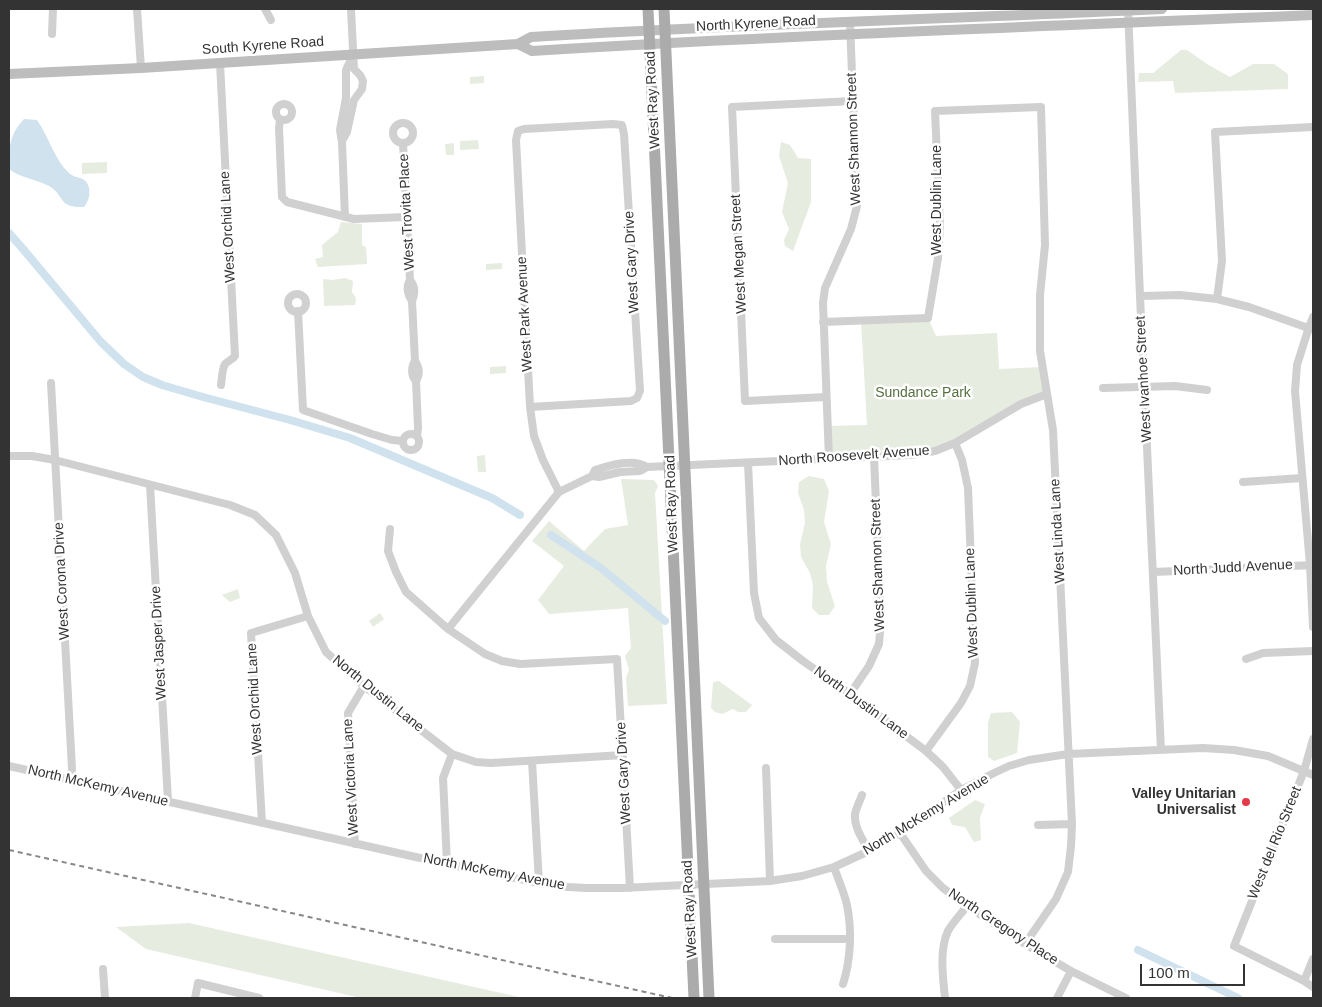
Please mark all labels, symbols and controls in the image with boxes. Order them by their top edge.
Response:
street label: North Kyrene Road [696,12,816,36]
street label: South Kyrene Road [201,33,325,59]
street label: West Ray Road [642,51,664,149]
street label: West Shannon Street [843,72,865,206]
street label: West Dublin Lane [929,145,945,255]
street label: West Trovita Place [396,153,418,271]
street label: West Orchid Lane [217,171,239,283]
street label: West Megan Street [727,194,751,314]
street label: West Gary Drive [621,210,643,314]
street label: West Park Avenue [514,256,536,372]
street label: West Ivanhoe Street [1132,315,1156,443]
park label: Sundance Park [875,385,971,401]
street label: North Roosevelt Avenue [778,442,930,470]
street label: West Ray Road [662,455,682,553]
street label: West Linda Lane [1047,478,1069,584]
street label: West Shannon Street [867,498,889,632]
street label: West Corona Drive [51,522,73,640]
street label: West Dublin Lane [962,548,982,658]
street label: North Judd Avenue [1173,556,1293,580]
street label: West Jasper Drive [148,586,170,700]
street label: West Orchid Lane [244,643,266,755]
street label: North Dustin Lane [329,652,427,736]
street label: North Dustin Lane [810,663,912,743]
street label: West Victoria Lane [340,718,362,836]
street label: West Gary Drive [613,721,635,825]
street label: North McKemy Avenue [26,762,170,810]
street label: North McKemy Avenue [860,771,992,859]
street label: West del Rio Street [1245,784,1305,902]
place label: Valley Unitarian Universalist [1132,786,1236,819]
marker: Valley Unitarian Universalist [1240,796,1252,808]
street label: North McKemy Avenue [422,850,566,894]
street label: West Ray Road [679,860,701,958]
street label: North Gregory Place [945,885,1061,969]
scale bar [1142,954,1247,986]
text: 100 m [1148,964,1190,981]

